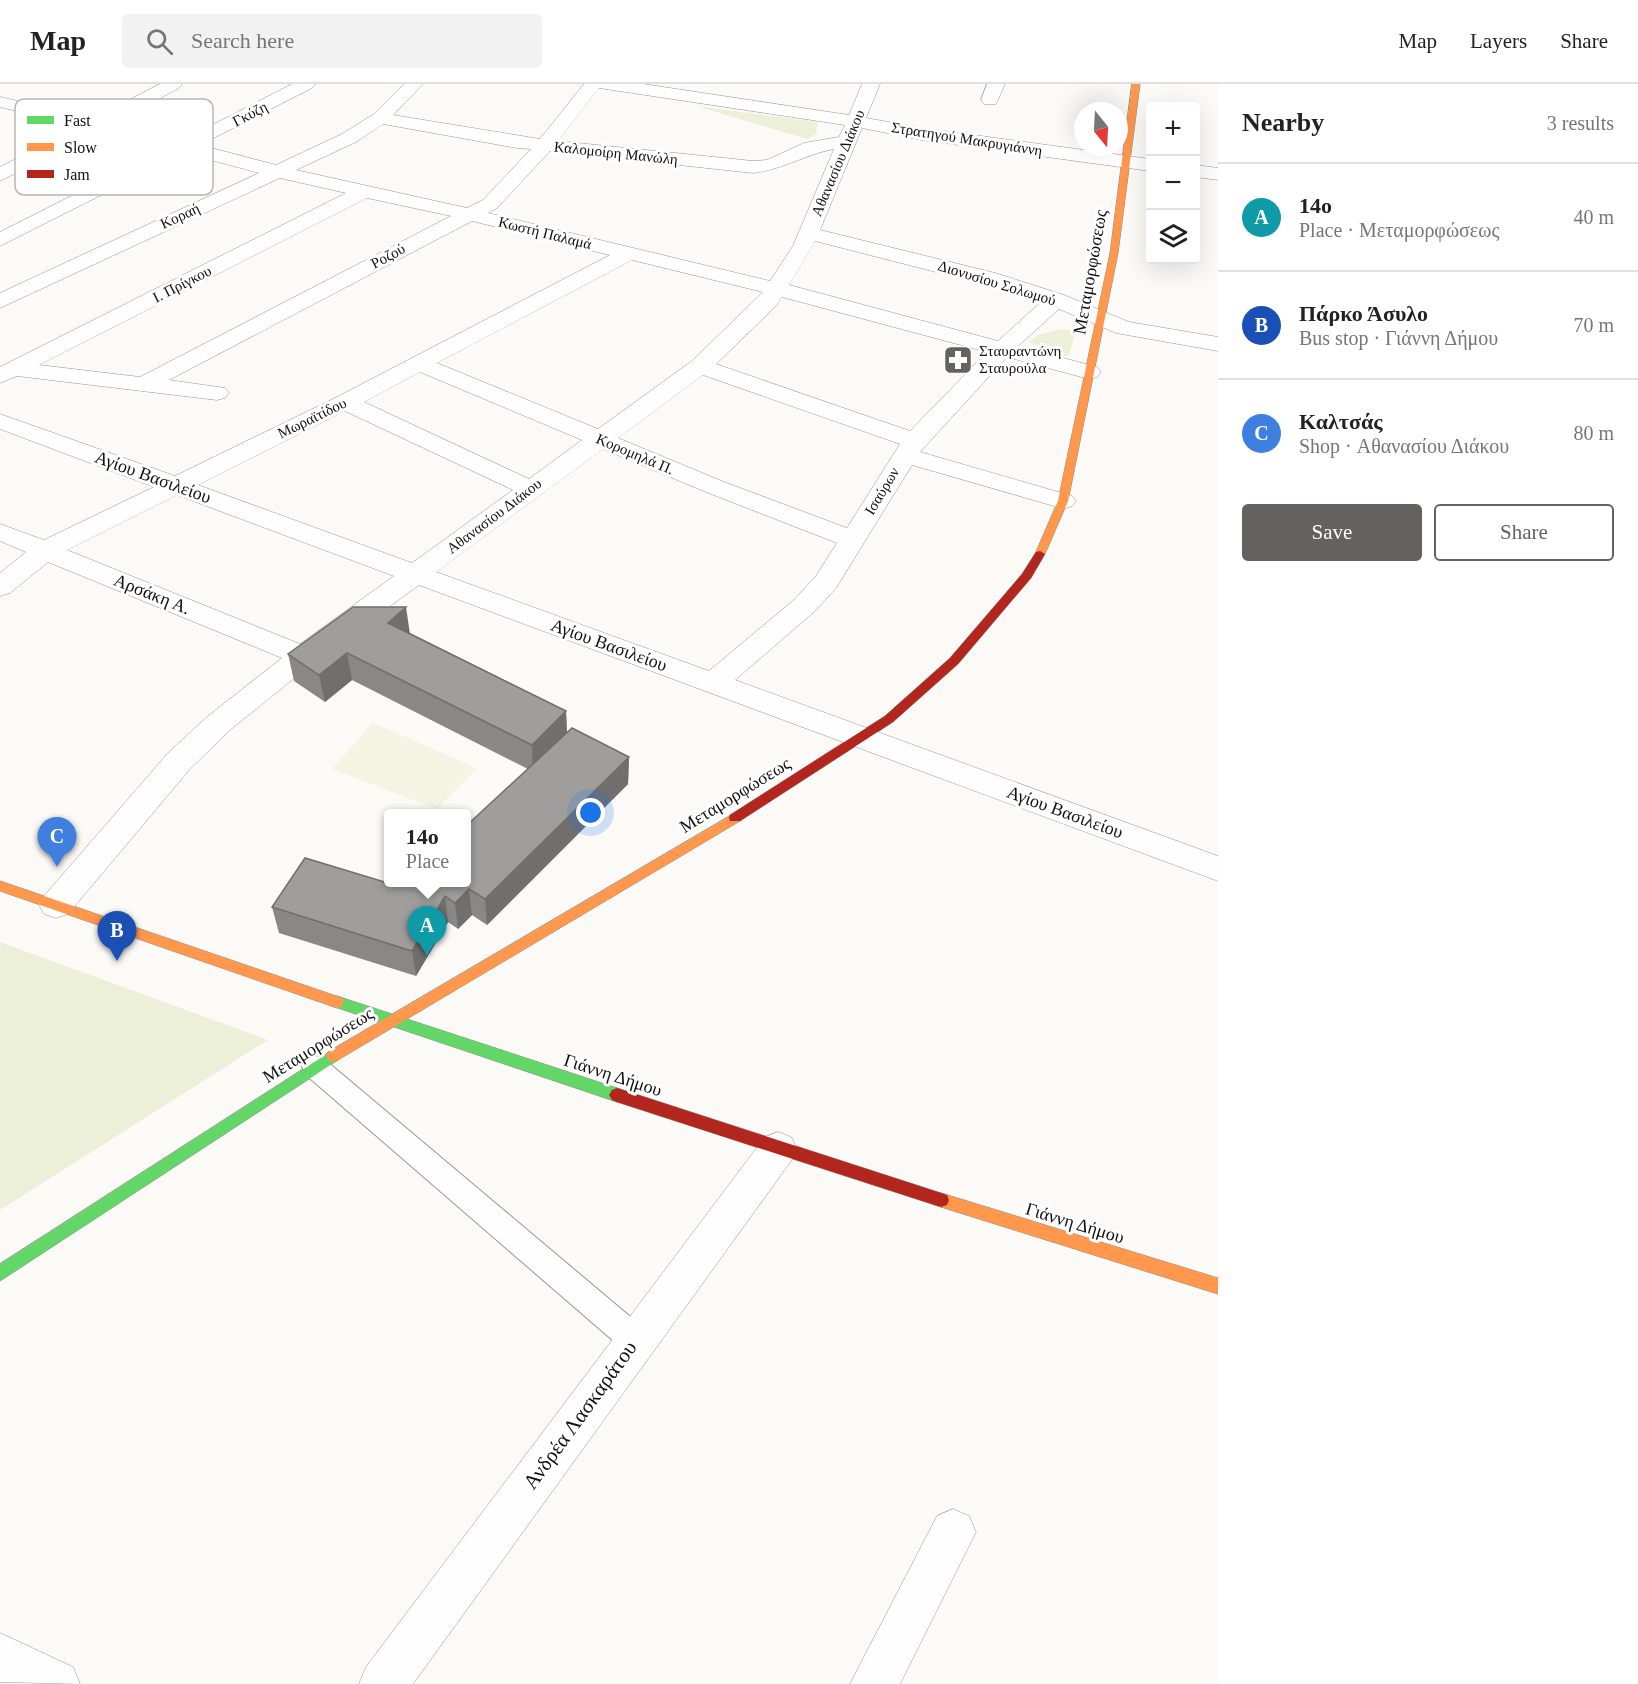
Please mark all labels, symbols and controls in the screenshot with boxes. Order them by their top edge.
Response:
search box [122,14,542,68]
text: Map [30,25,86,56]
icon: search [143,25,176,58]
text: Search here [191,28,294,53]
text: Map [1399,29,1437,53]
text: Layers [1470,29,1527,53]
text: Share [1560,29,1608,53]
street label: Γκύζη [230,98,270,130]
legend [15,99,213,195]
north arrow [1074,102,1128,156]
map controls [1146,102,1200,264]
button: + [1146,102,1200,156]
street label: Αθανασίου Διάκου [808,107,868,219]
text: Nearby [1242,108,1324,137]
text: Fast [64,112,91,129]
text: 3 results [1547,112,1614,134]
street label: Στρατηγού Μακρυγιάννη [890,119,1044,159]
text: Slow [64,139,97,156]
street label: Καλομοίρη Μανώλη [553,139,679,167]
button: − [1146,156,1200,210]
text: Jam [64,166,90,183]
text: 14o [1299,193,1332,218]
street label: Κοραή [158,200,202,232]
text: A [1254,206,1269,228]
text: 40 m [1573,206,1614,228]
street label: Μεταμορφώσεως [1069,208,1111,336]
button: layers [1146,210,1200,264]
street label: Κωστή Παλαμά [497,214,593,252]
text: Place · Μεταμορφώσεως [1299,219,1499,241]
street label: Ροζού [368,240,408,272]
street label: Διονυσίου Σολωμού [936,257,1058,309]
street label: Ι. Πρίγκου [150,262,214,306]
text: Πάρκο Άσυλο [1299,301,1428,326]
text: B [1255,314,1268,336]
text: 70 m [1573,314,1614,336]
text: Bus stop · Γιάννη Δήμου [1299,327,1498,349]
place label: Σταυραντώνη Σταυρούλα [979,343,1062,376]
pharmacy icon: Σταυραντώνη Σταυρούλα [942,344,974,376]
street label: Μωραϊτίδου [275,394,349,442]
text: Καλτσάς [1299,409,1382,434]
text: C [1254,422,1269,444]
text: 80 m [1573,422,1614,444]
street label: Κορομηλά Π. [594,430,676,478]
text: Shop · Αθανασίου Διάκου [1299,435,1509,457]
street label: Αγίου Βασιλείου [92,447,214,507]
street label: Ισαύρων [862,464,902,518]
street label: Αθανασίου Διάκου [444,475,544,557]
button: Save [1242,504,1422,561]
button: Share [1434,504,1614,561]
street label: Αρσάκη Α. [111,570,193,618]
street label: Αγίου Βασιλείου [548,615,670,675]
street label: Μεταμορφώσεως [676,753,794,837]
street label: Αγίου Βασιλείου [1004,782,1126,842]
your location [576,798,605,827]
popup [384,809,471,887]
pin: C [38,818,76,867]
text: 14o [406,824,439,849]
text: Place [406,850,449,872]
pin: A [408,906,446,956]
pin: B [98,912,136,961]
street label: Μεταμορφώσεως [259,1003,377,1087]
street label: Γιάννη Δήμου [562,1050,665,1100]
street label: Γιάννη Δήμου [1023,1199,1127,1247]
street label: Ανδρέα Λασκαράτου [518,1336,642,1494]

